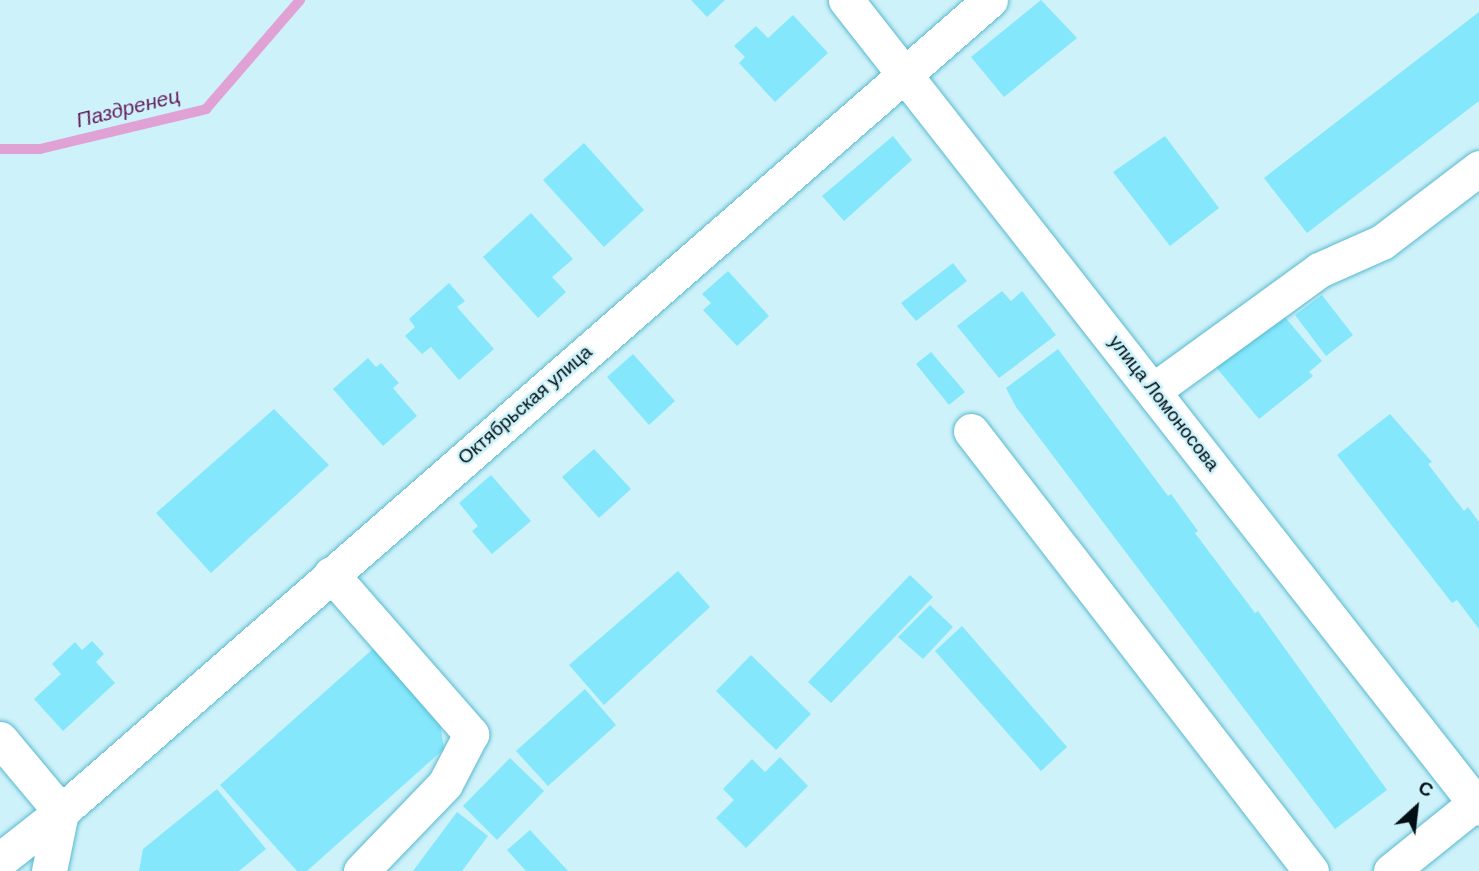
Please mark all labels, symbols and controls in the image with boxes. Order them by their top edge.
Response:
water label: Паздренец [73,83,183,133]
street label: улица Ломоносова [1104,331,1224,475]
street label: Октябрьская улица [453,341,597,469]
north arrow [1381,773,1451,843]
text: С [1414,775,1438,803]

